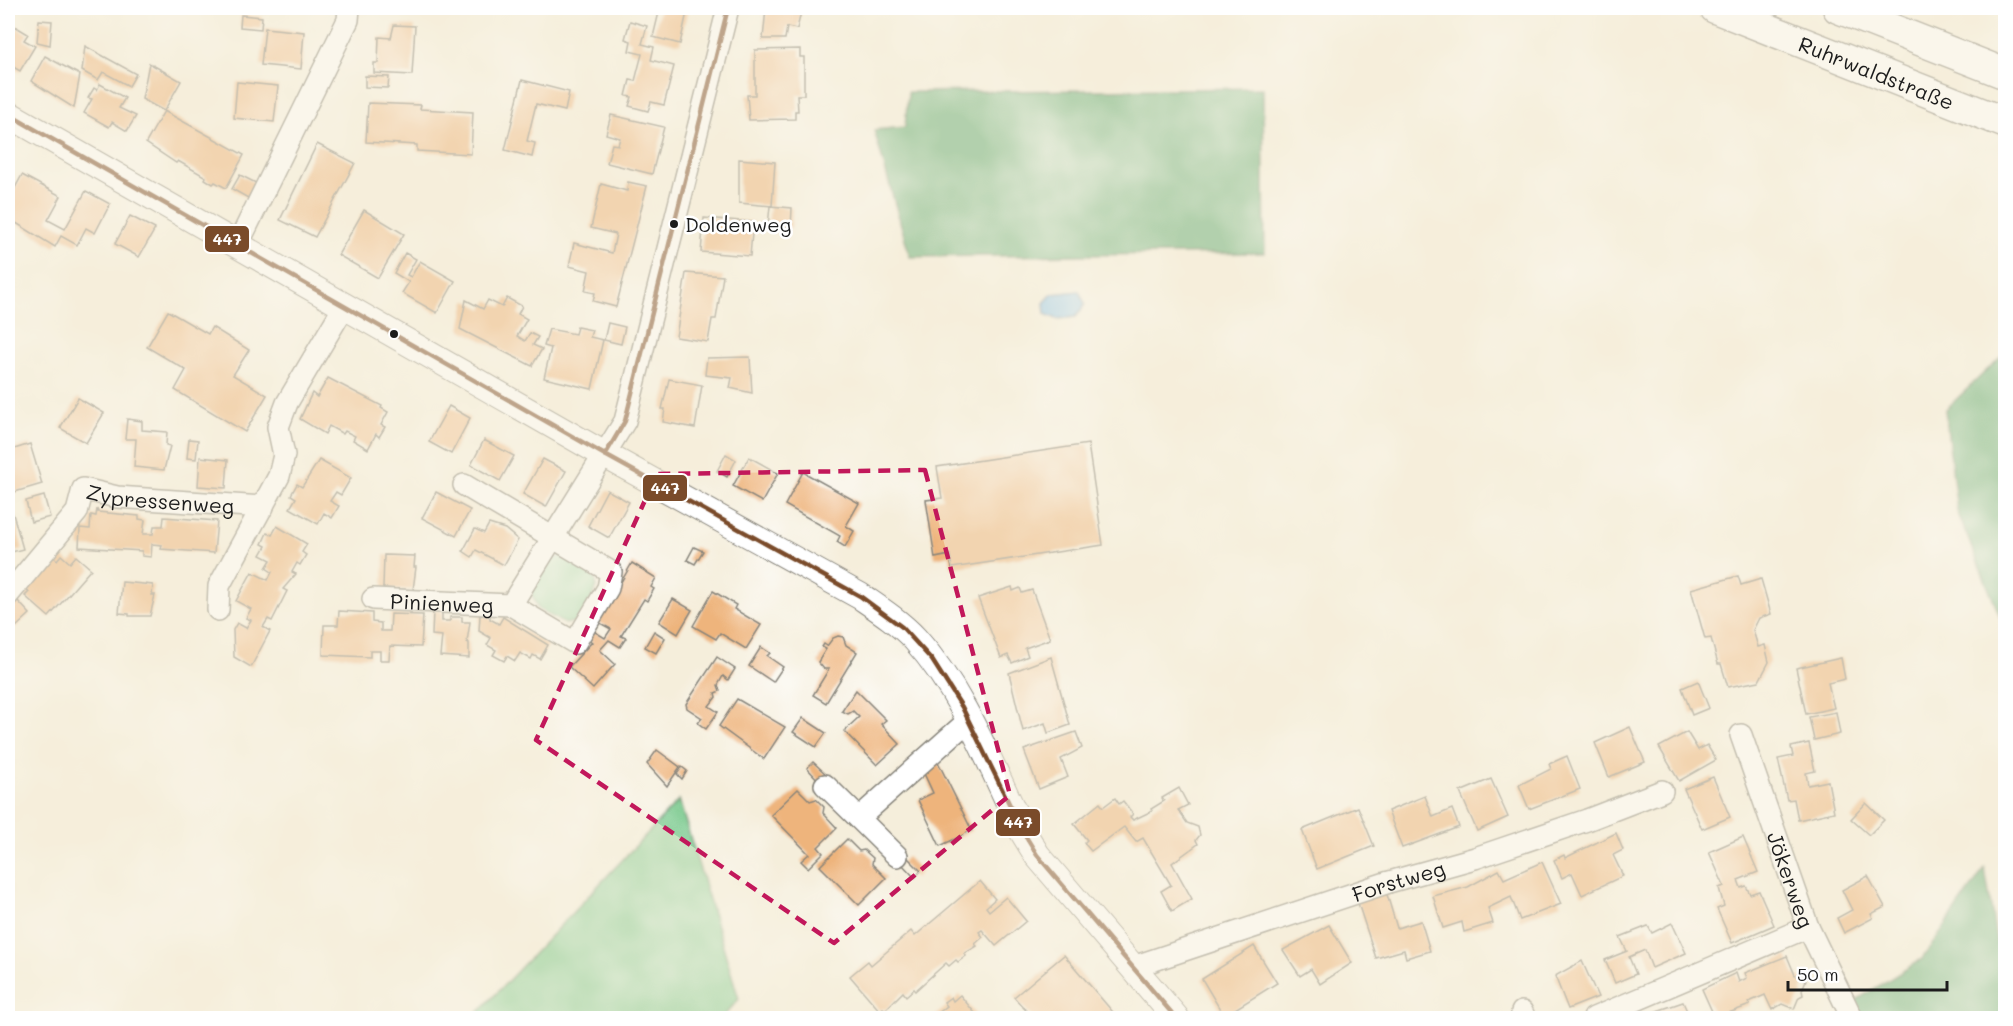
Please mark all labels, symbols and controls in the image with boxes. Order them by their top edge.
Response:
street label: Ruhrwaldstraße [1795,29,1958,115]
place label: Doldenweg [685,211,791,237]
marker: Doldenweg [668,218,680,230]
line badge: 447 [204,225,250,253]
text: 447 [212,228,242,249]
unlabelled marker [388,328,400,340]
line badge: 447 [642,474,688,502]
street label: Zypressenweg [84,477,235,518]
text: 447 [650,477,680,498]
street label: Pinienweg [390,586,494,618]
line badge: 447 [995,808,1041,837]
text: 447 [1003,811,1033,832]
street label: Jökerweg [1762,828,1821,931]
street label: Forstweg [1348,854,1448,907]
scale bar [1788,954,1947,992]
text: 50 m [1797,962,1839,986]

